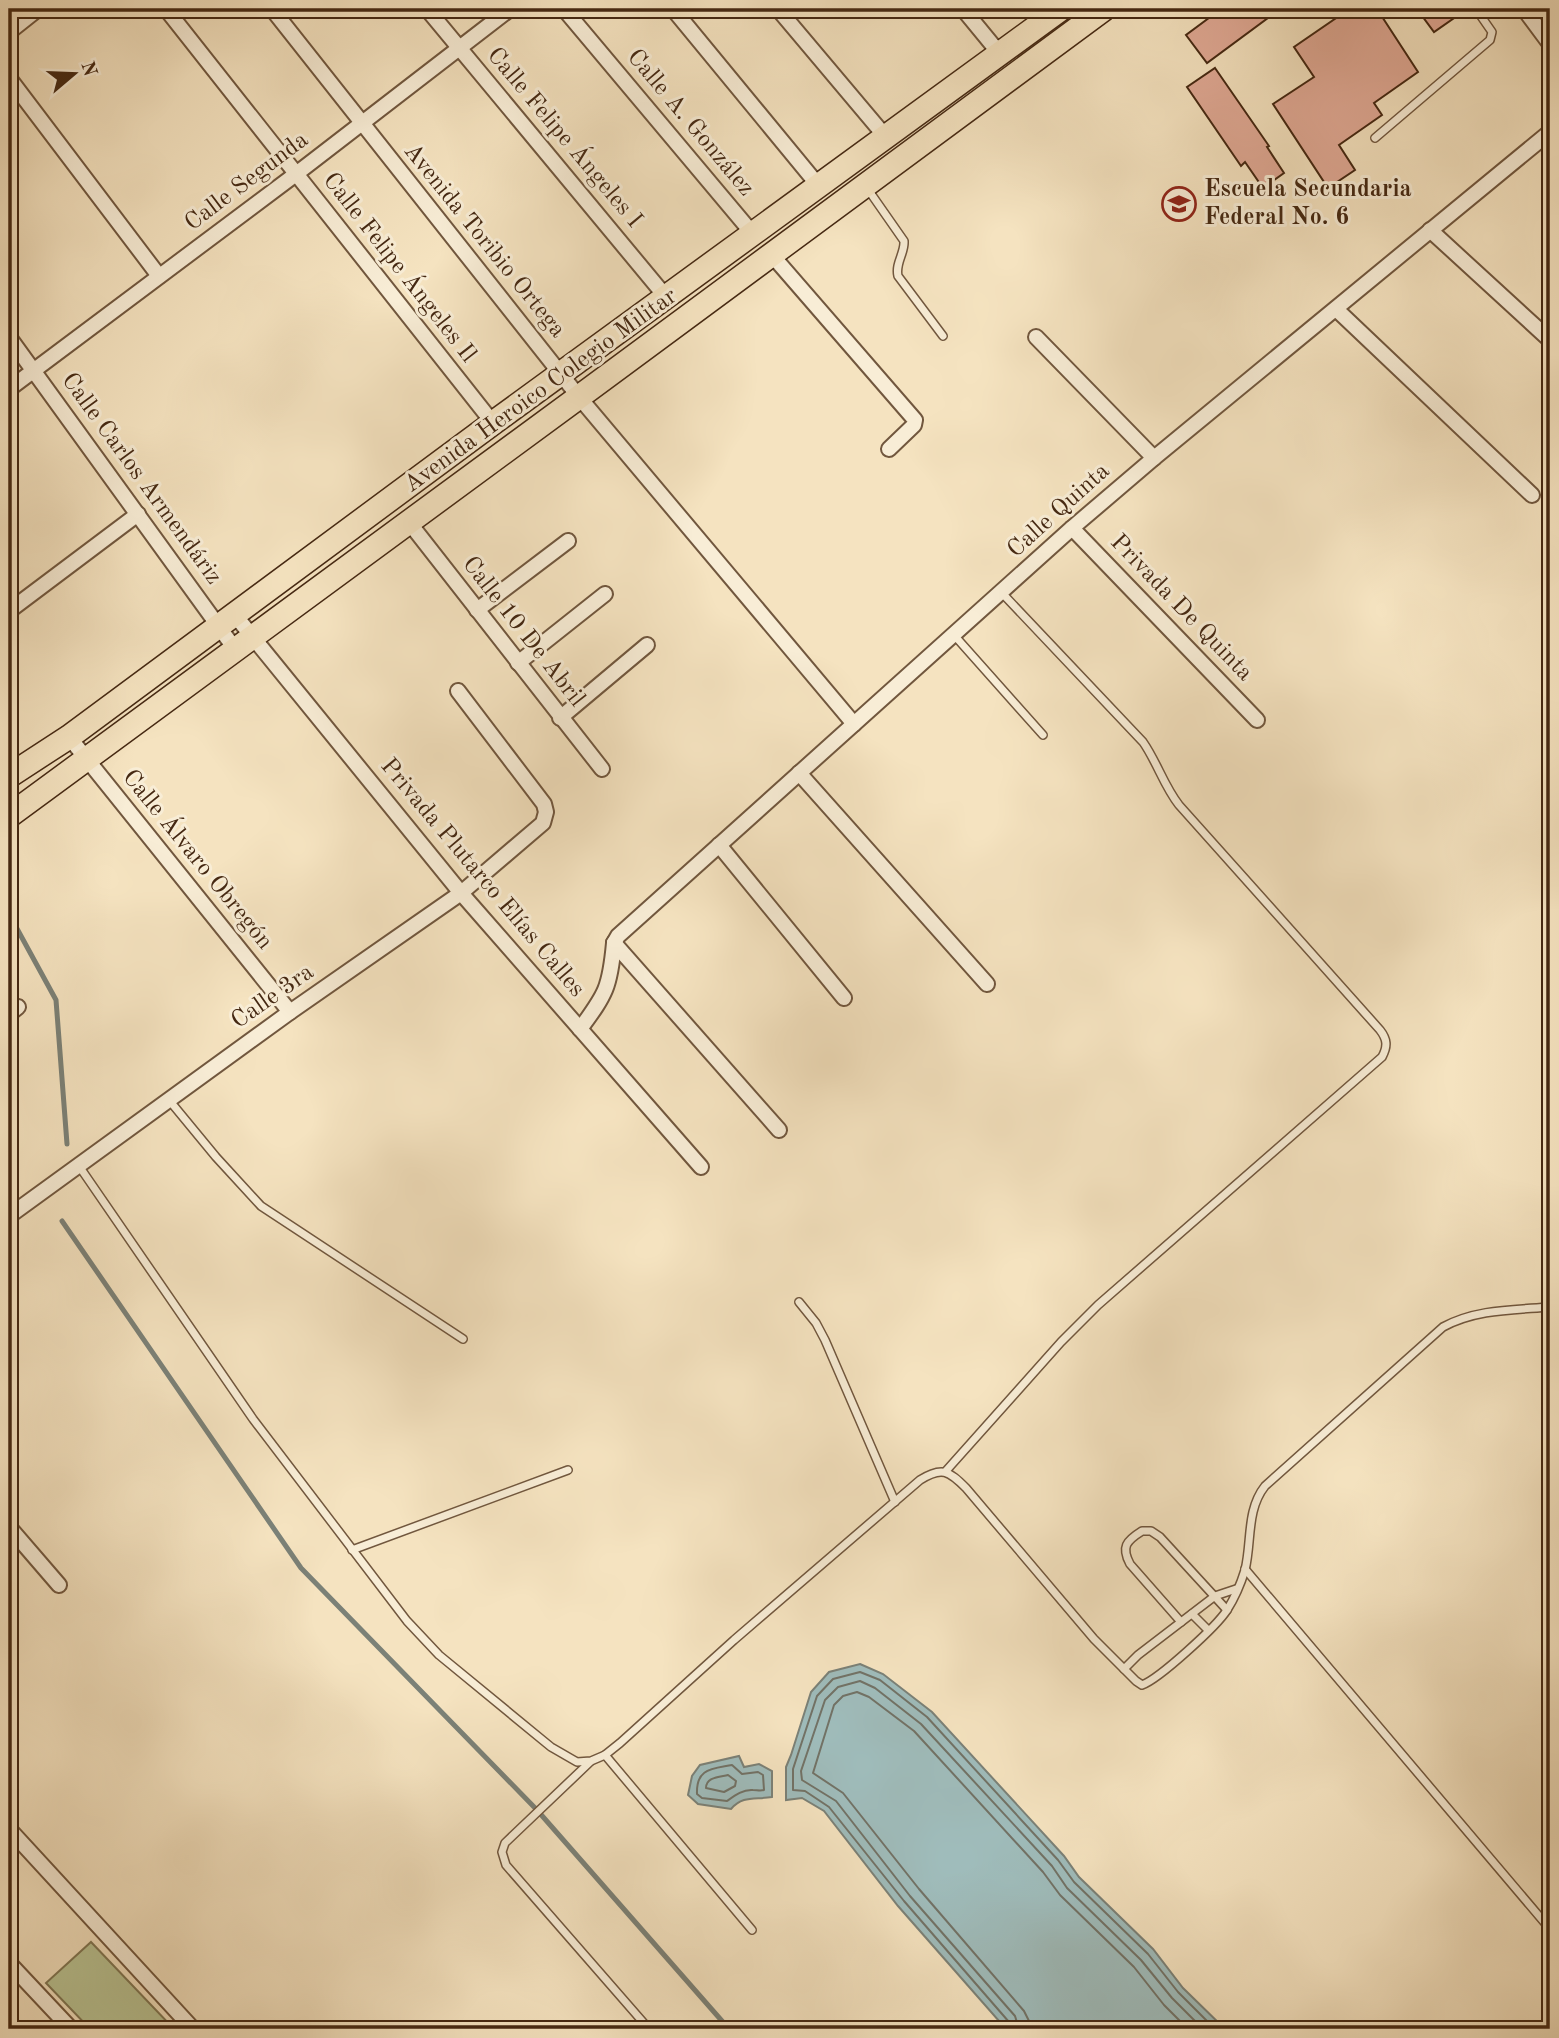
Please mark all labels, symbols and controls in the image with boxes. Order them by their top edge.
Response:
north arrow [38,38,108,108]
street label: Calle Felipe Ángeles I [482,41,649,233]
street label: Calle A. González [622,45,758,201]
text: N [76,59,99,80]
street label: Calle Segunda [181,128,313,236]
street label: Avenida Toribio Ortega [399,139,570,343]
street label: Calle Felipe Ángeles Il [318,166,483,367]
place label: Escuela Secundaria Federal No. 6 [1204,178,1412,230]
school or university icon: Escuela Secundaria Federal No. 6 [1160,185,1198,223]
street label: Avenida Heroico Colegio Militar [400,284,682,498]
street label: Calle Carlos Armendáriz [57,369,225,589]
street label: Calle Quinta [1003,459,1115,563]
street label: Privada De Quinta [1105,530,1257,686]
street label: Calle 10 De Abril [457,552,589,712]
street label: Privada Plutarco Elías Calles [375,754,589,1002]
street label: Calle Álvaro Obregón [117,763,280,954]
street label: Calle 3ra [228,960,319,1034]

